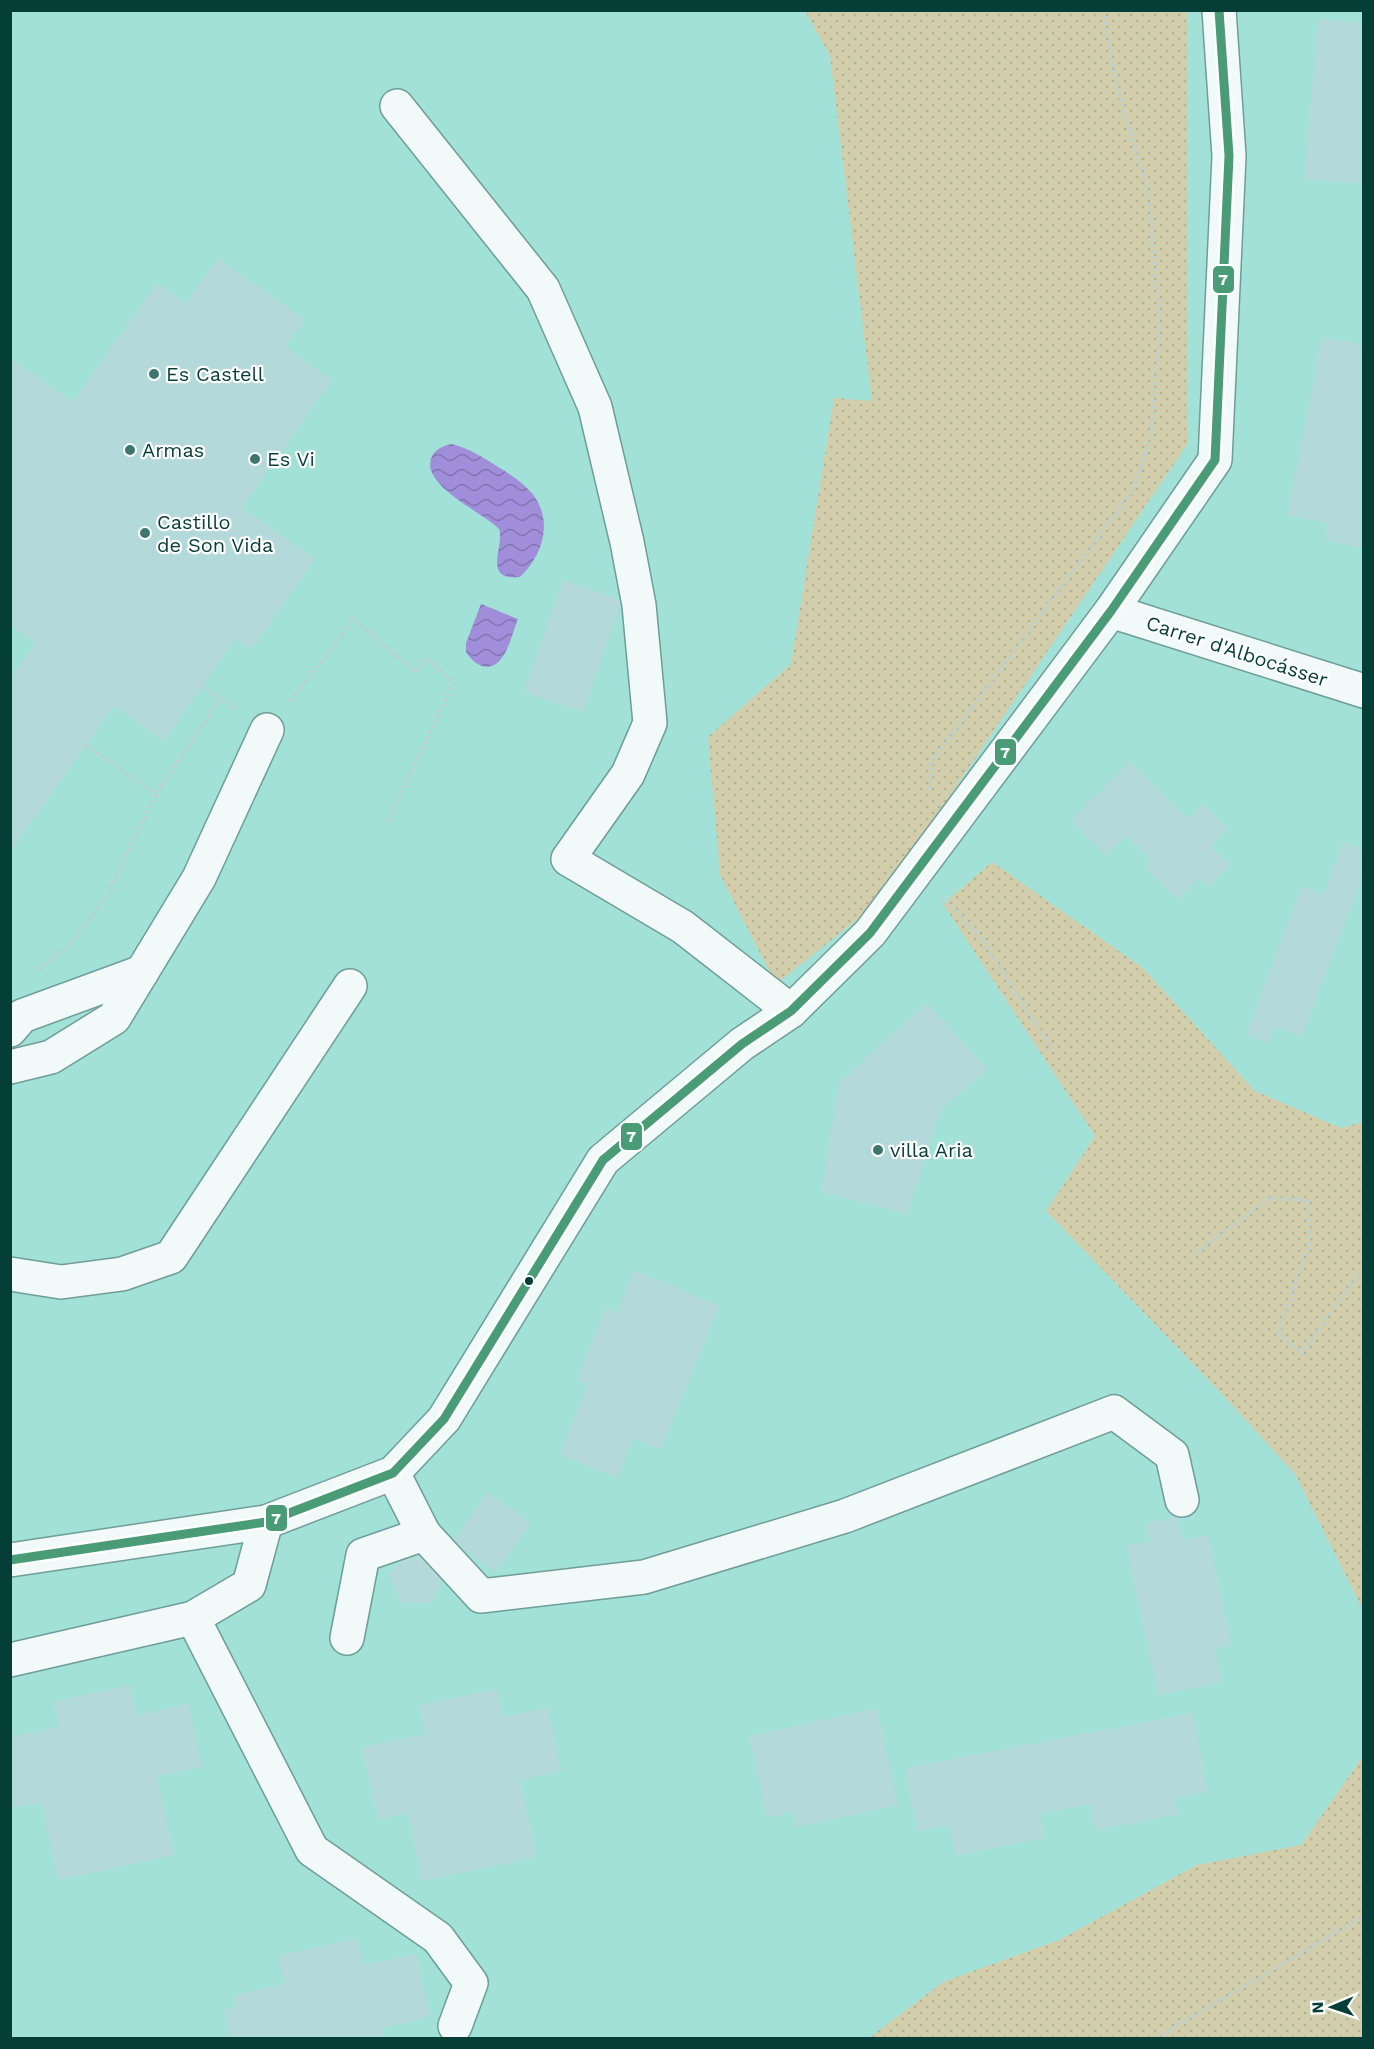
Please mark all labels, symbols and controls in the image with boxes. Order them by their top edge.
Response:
line badge: 7 [1212,265,1235,294]
text: 7 [1218,270,1228,289]
place label: Es Castell [166,362,264,386]
marker: Es Castell [147,367,161,381]
place label: Armas [142,438,204,462]
marker: Armas [123,443,137,457]
place label: Es Vi [267,447,315,471]
marker: Es Vi [248,452,262,466]
place label: Castillo de Son Vida [157,510,273,557]
marker: Castillo de Son Vida [138,526,152,540]
street label: Carrer d'Albocásser [1143,610,1331,692]
line badge: 7 [994,738,1017,766]
text: 7 [1000,743,1010,762]
line badge: 7 [620,1122,643,1151]
text: 7 [626,1127,636,1146]
place label: villa Aria [890,1138,973,1162]
marker: villa Aria [871,1143,885,1157]
unlabelled marker [523,1275,535,1287]
line badge: 7 [265,1504,288,1532]
text: 7 [271,1509,281,1528]
north arrow [1302,1977,1362,2037]
text: N [1308,2001,1327,2014]

